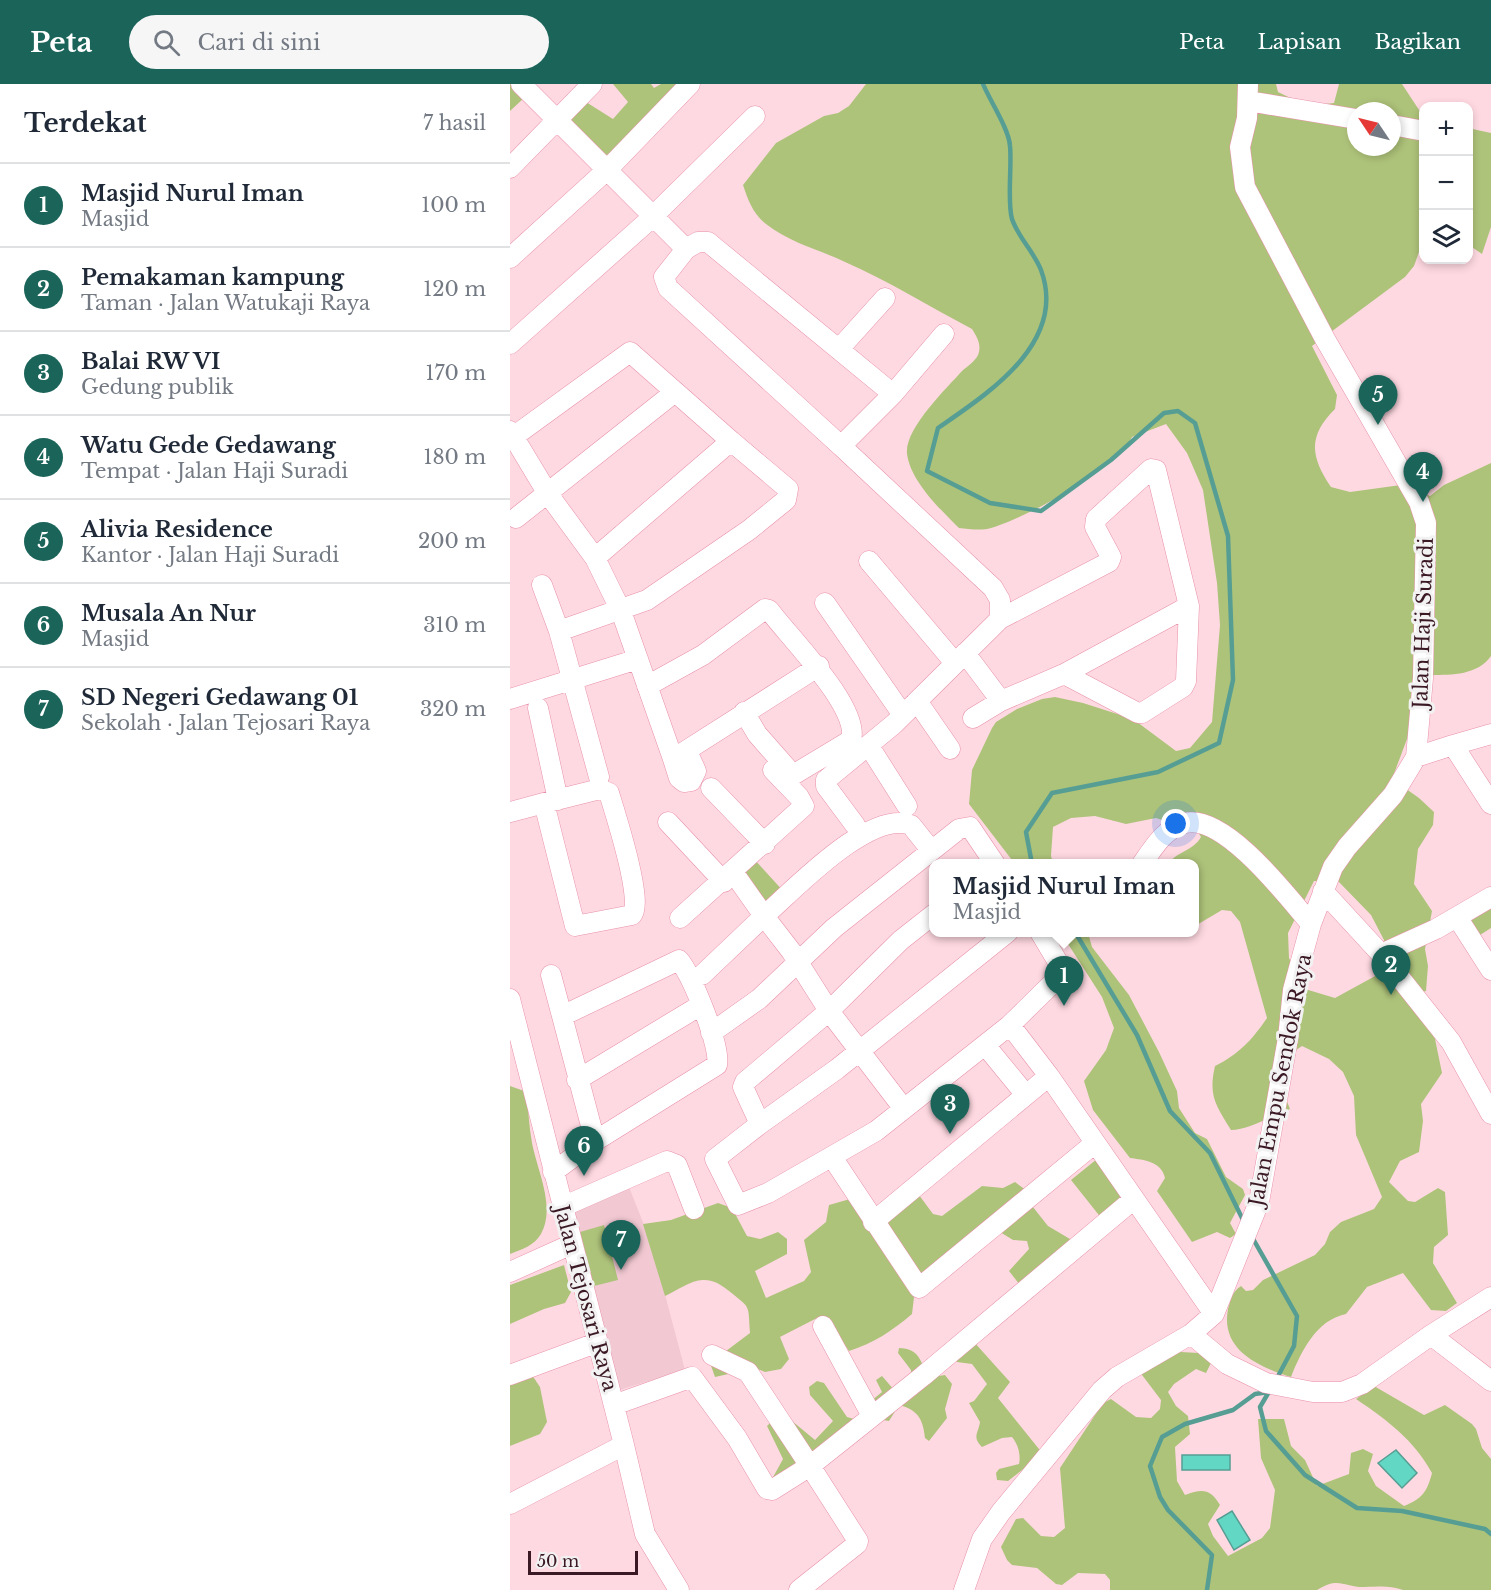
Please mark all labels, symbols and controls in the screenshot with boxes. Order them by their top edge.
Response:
search box [129,15,549,69]
text: Peta [30,25,93,60]
icon: search [150,26,183,59]
text: Cari di sini [198,29,320,56]
text: Peta [1179,29,1225,55]
text: Lapisan [1258,29,1341,55]
text: Bagikan [1374,29,1461,55]
north arrow [1347,102,1401,156]
map controls [1419,102,1473,264]
button: + [1419,102,1473,156]
text: Terdekat [24,107,147,139]
text: 7 hasil [423,111,486,135]
button: − [1419,156,1473,210]
text: Masjid Nurul Iman [81,180,304,207]
text: 1 [39,193,48,217]
text: 100 m [421,193,486,217]
text: Masjid [81,207,149,231]
button: layers [1419,210,1473,264]
text: Pemakaman kampung [81,264,344,291]
text: 2 [37,277,50,301]
text: 120 m [423,277,486,301]
text: Taman · Jalan Watukaji Raya [81,291,370,315]
text: Balai RW VI [81,348,220,375]
text: 3 [37,361,50,385]
text: 170 m [426,361,486,385]
text: Gedung publik [81,375,234,399]
pin: 5 [1358,376,1398,425]
text: Watu Gede Gedawang [81,432,336,459]
text: 4 [37,445,50,469]
text: 180 m [423,445,486,469]
pin: 4 [1404,452,1442,502]
text: Tempat · Jalan Haji Suradi [81,459,348,483]
text: Alivia Residence [81,516,273,543]
text: 5 [38,529,49,553]
text: 200 m [418,529,486,553]
street label: Jalan Haji Suradi [1408,537,1438,712]
text: Kantor · Jalan Haji Suradi [81,543,339,567]
text: Musala An Nur [81,600,256,627]
text: 6 [37,613,50,637]
text: 310 m [423,613,486,637]
text: Masjid [81,627,149,651]
text: SD Negeri Gedawang 01 [81,684,358,711]
text: 7 [38,697,49,721]
text: 320 m [420,697,486,721]
text: Sekolah · Jalan Tejosari Raya [81,711,370,735]
your location [1161,809,1190,838]
popup [929,859,1199,937]
text: Masjid Nurul Iman [953,873,1175,900]
text: Masjid [953,900,1021,924]
pin: 2 [1372,946,1410,995]
street label: Jalan Empu Sendok Raya [1243,951,1316,1211]
pin: 1 [1044,956,1084,1006]
pin: 3 [930,1084,970,1134]
pin: 6 [564,1126,604,1176]
street label: Jalan Tejosari Raya [549,1199,623,1395]
pin: 7 [602,1220,640,1270]
scale bar [528,1548,638,1576]
text: 50 m [537,1551,579,1571]

